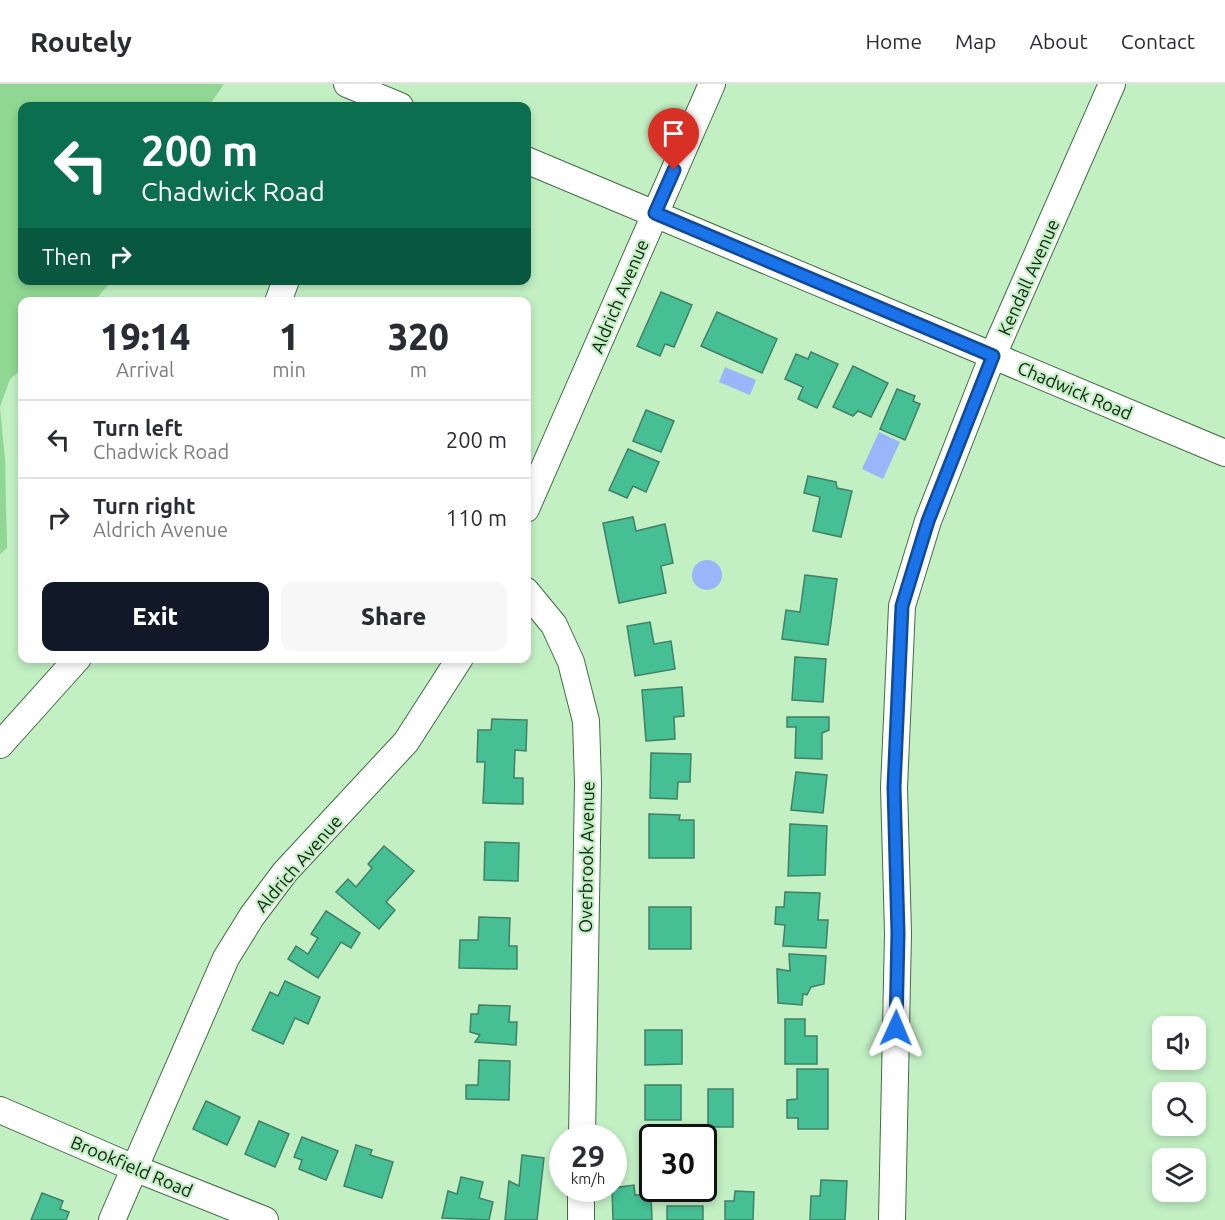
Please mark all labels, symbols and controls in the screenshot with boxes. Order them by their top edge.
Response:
text: Routely [30,26,132,57]
text: Home [865,29,922,53]
text: Map [955,29,996,53]
text: About [1029,29,1088,53]
text: Contact [1121,29,1195,53]
pin [648,108,699,170]
icon: arrive [657,117,690,150]
icon: left [42,126,120,204]
text: 200 m [141,127,258,174]
text: Chadwick Road [141,176,325,206]
street label: Kendall Avenue [993,216,1063,338]
street label: Aldrich Avenue [586,236,652,356]
icon: right [104,240,137,273]
text: Then [42,244,92,269]
text: 19:14 [100,316,190,357]
text: 1 [279,316,299,357]
text: 320 [388,316,449,357]
street label: Chadwick Road [1015,357,1135,423]
text: Arrival [116,358,174,381]
text: min [272,358,306,381]
text: m [410,358,427,381]
text: Turn left [93,415,183,440]
icon: left [42,423,75,456]
text: 200 m [446,427,507,452]
text: Chadwick Road [93,440,229,463]
text: Turn right [93,493,195,518]
icon: right [42,501,75,534]
text: 110 m [446,505,507,530]
text: Aldrich Avenue [93,518,228,541]
button: Exit [42,582,269,651]
button: Share [281,582,507,651]
street label: Overbrook Avenue [575,781,597,933]
street label: Aldrich Avenue [251,811,345,915]
position arrow [864,996,928,1060]
map controls [1152,1016,1206,1202]
button: sound [1152,1016,1206,1070]
button: search [1152,1082,1206,1136]
speed limit sign: 30 [639,1124,717,1202]
street label: Brookfield Road [68,1131,196,1201]
text: 29 [571,1139,605,1173]
button: layers [1152,1148,1206,1202]
text: km/h [571,1170,605,1187]

